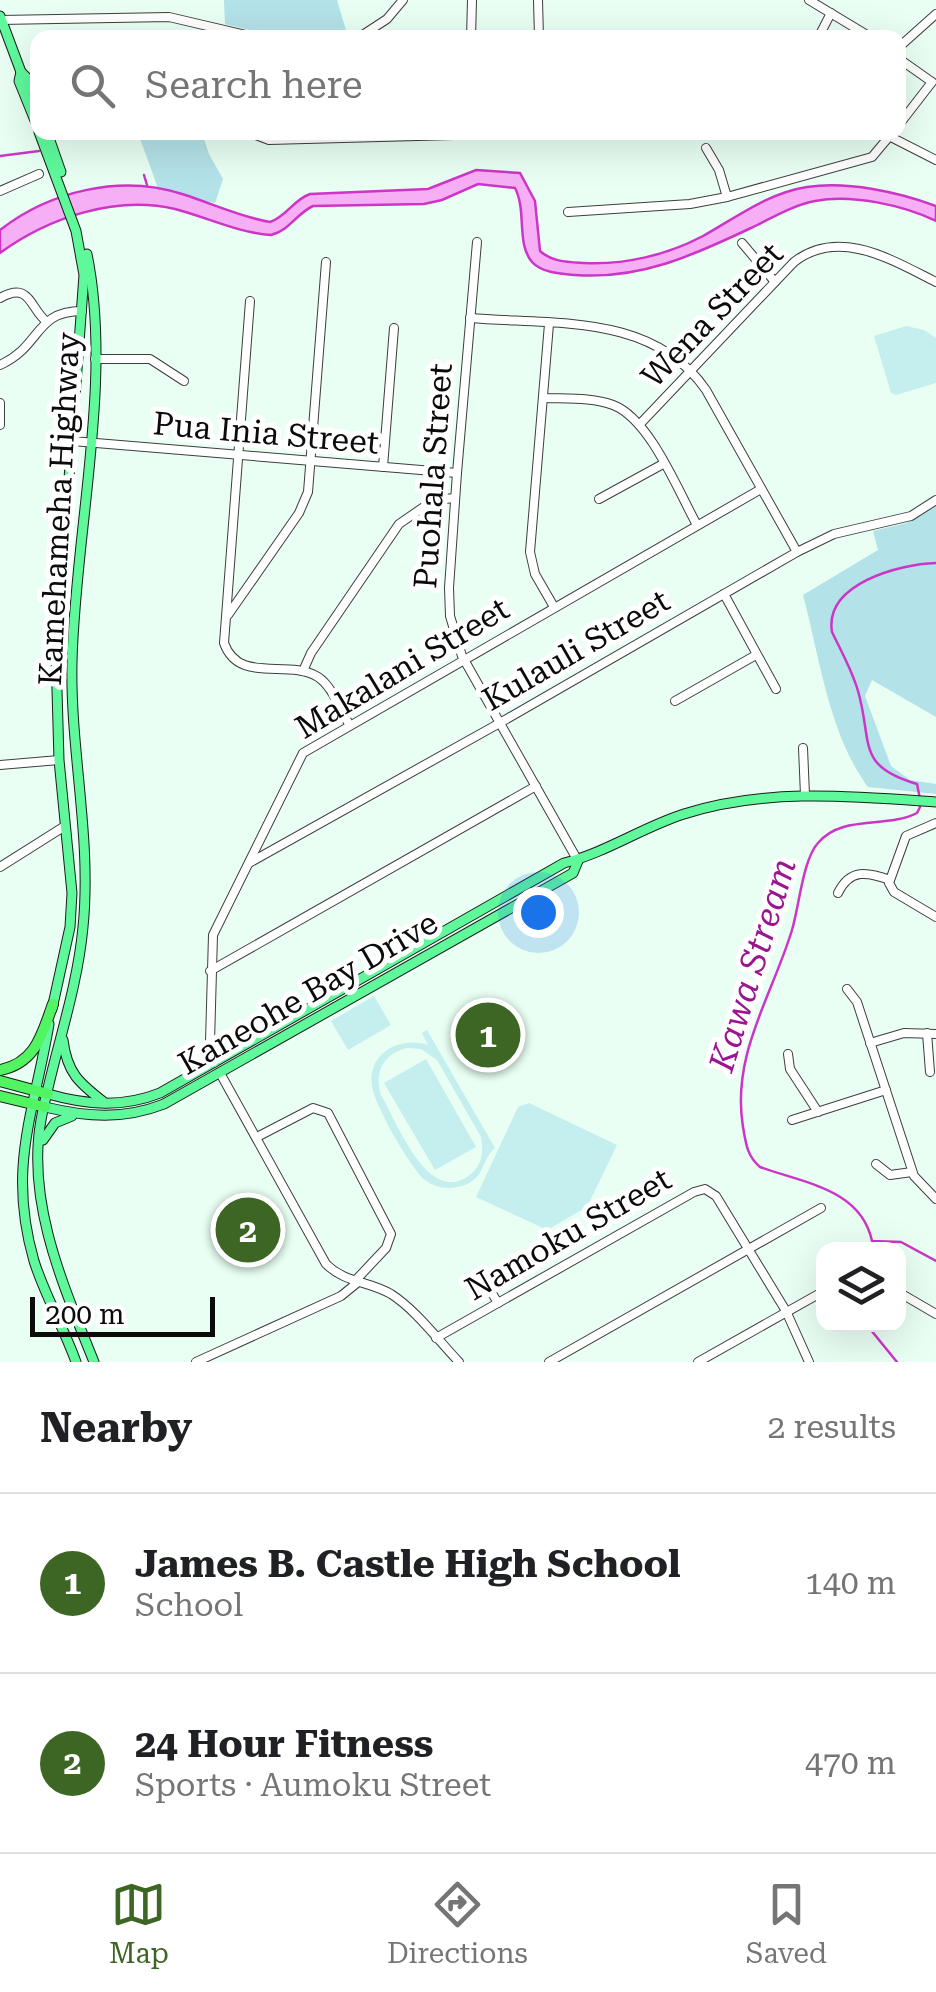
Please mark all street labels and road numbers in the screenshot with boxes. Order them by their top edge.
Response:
street label: Wena Street [634,235,791,395]
street label: Kamehameha Highway [31,331,87,687]
street label: Puohala Street [406,362,460,590]
street label: Pua Inia Street [152,404,381,462]
street label: Kulauli Street [476,581,676,719]
street label: Makalani Street [288,589,516,747]
street label: Kaneohe Bay Drive [172,903,444,1083]
street label: Namoku Street [458,1160,678,1308]

